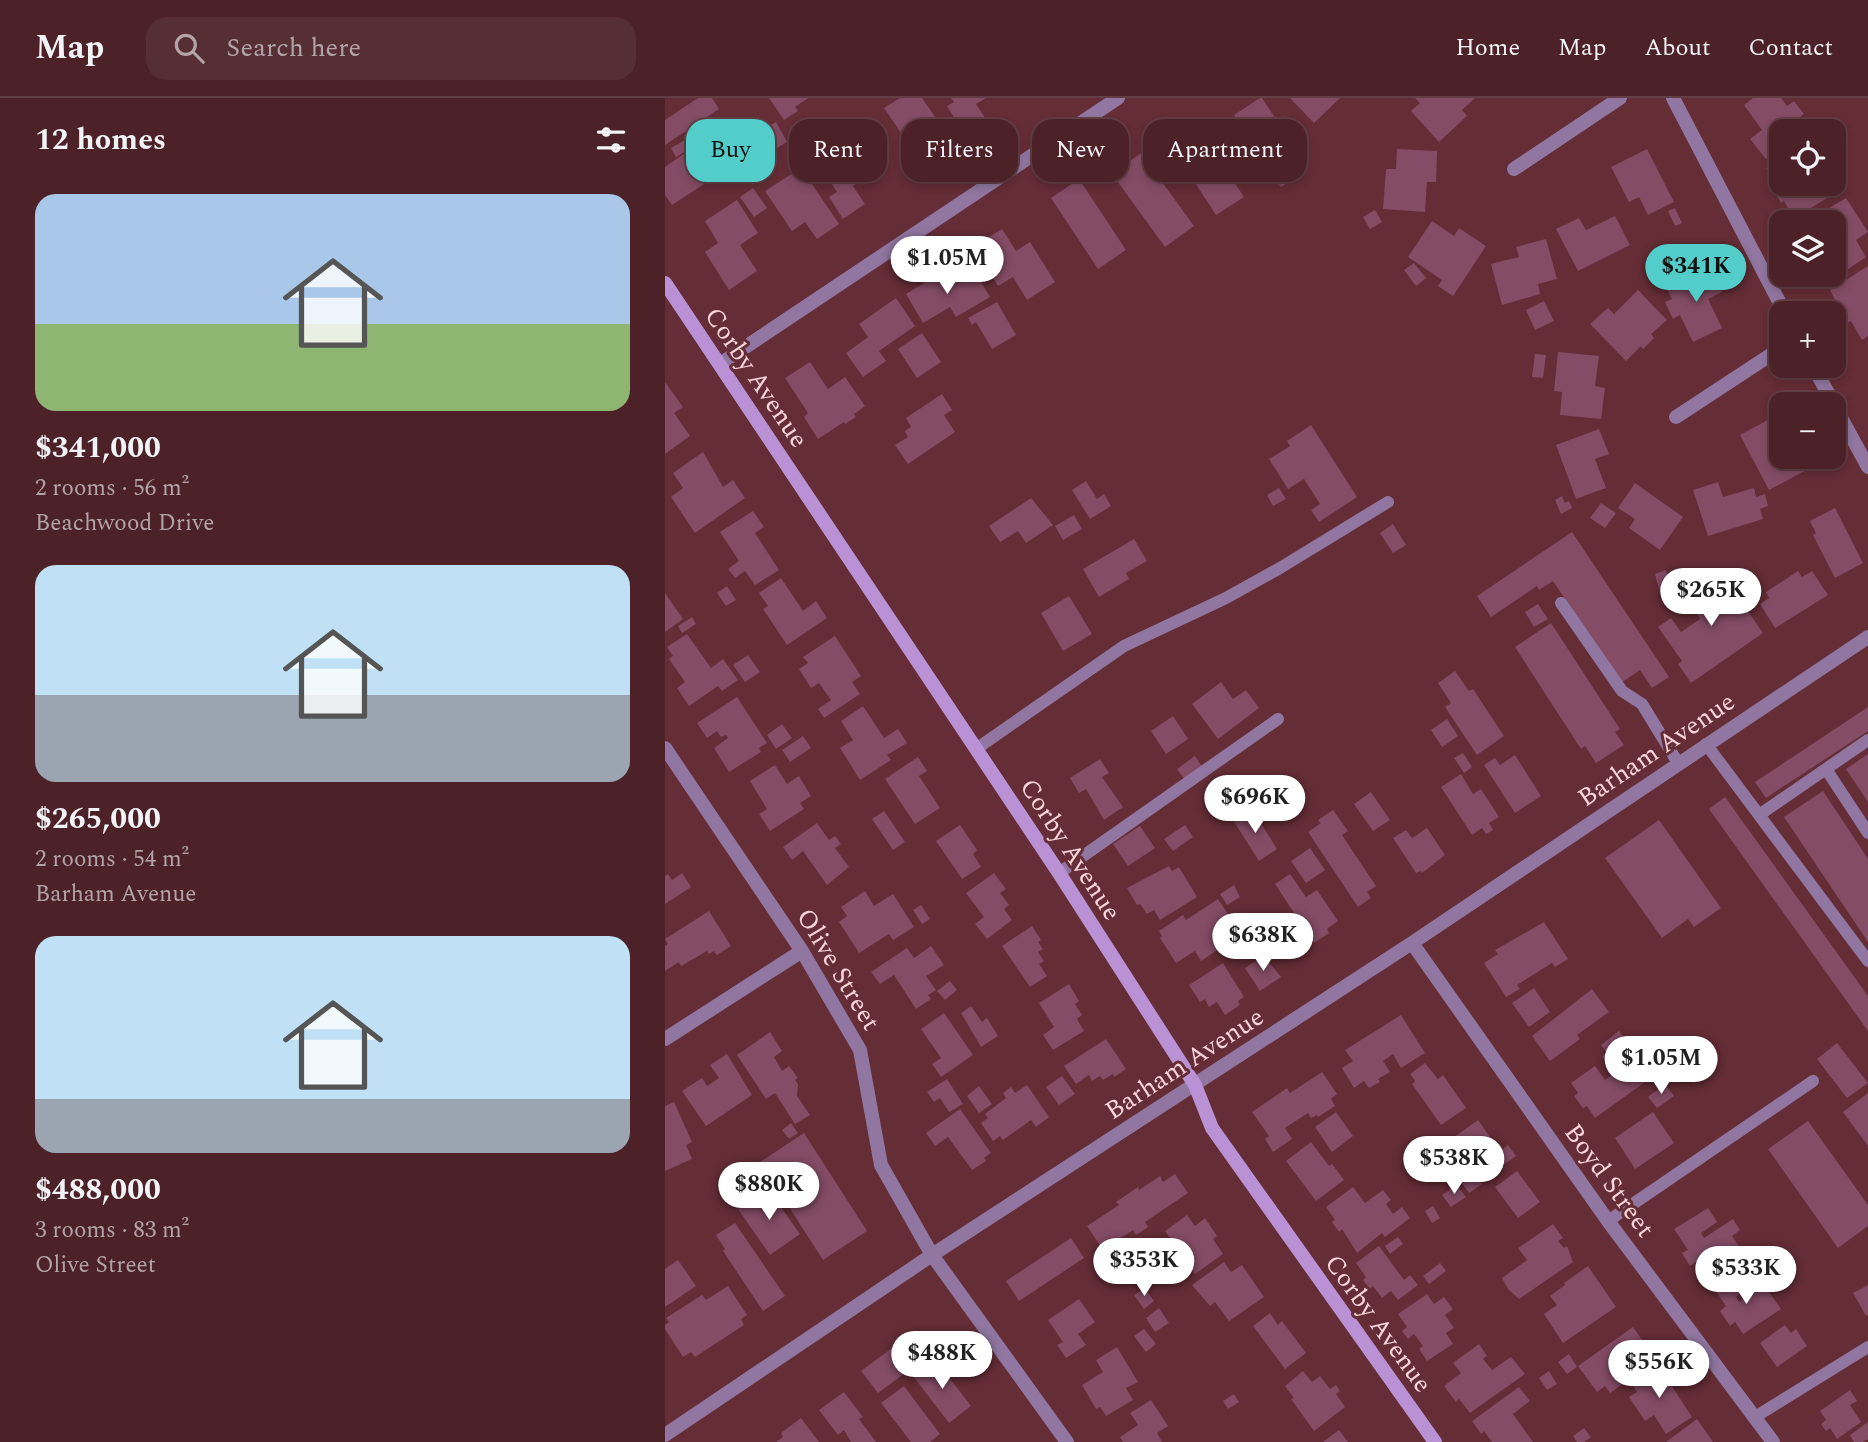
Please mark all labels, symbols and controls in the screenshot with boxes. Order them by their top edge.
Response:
search box [146,17,636,80]
text: Map [35,23,104,73]
text: Search here [226,28,361,68]
icon: search [170,29,208,67]
text: Home [1455,30,1520,66]
text: Map [1558,30,1606,66]
text: About [1644,30,1710,66]
text: Contact [1748,30,1833,66]
text: 12 homes [35,117,166,163]
chip: Buy [686,119,775,182]
chip: Rent [789,119,887,182]
chip: Filters [901,119,1018,182]
chip: New [1032,119,1129,182]
chip: Apartment [1143,119,1307,182]
map controls [1769,119,1846,469]
button: locate [1769,119,1846,196]
icon: filters [592,121,630,159]
button: layers [1769,210,1846,287]
pin: $1.05M [890,236,1004,296]
icon: home [270,240,396,366]
text: $1.05M [907,241,987,276]
pin: $341K [1647,244,1745,304]
text: $341K [1661,249,1731,284]
street label: Corby Avenue [694,299,818,456]
button: + [1769,301,1846,378]
button: − [1769,392,1846,469]
text: $341,000 [35,425,161,471]
text: 2 rooms · 56 m² [35,471,189,506]
text: Beachwood Drive [35,506,214,541]
pin: $265K [1662,568,1760,628]
text: $265K [1676,573,1746,608]
icon: home [270,611,396,737]
street label: Barham Avenue [1570,682,1743,817]
street label: Corby Avenue [1009,770,1131,929]
pin: $696K [1206,776,1304,835]
text: $696K [1220,780,1290,815]
text: $265,000 [35,796,161,842]
text: 2 rooms · 54 m² [35,842,189,877]
text: Barham Avenue [35,877,196,912]
street label: Olive Street [786,901,890,1038]
pin: $638K [1214,914,1312,973]
text: $638K [1228,918,1298,953]
icon: home [270,982,396,1108]
street label: Barham Avenue [1097,997,1272,1130]
pin: $1.05M [1604,1037,1718,1096]
text: $1.05M [1621,1041,1701,1076]
street label: Boyd Street [1554,1115,1665,1246]
pin: $538K [1405,1136,1503,1196]
text: $538K [1419,1141,1489,1176]
pin: $880K [720,1162,818,1222]
text: $488,000 [35,1167,161,1213]
text: $880K [734,1167,804,1202]
text: 3 rooms · 83 m² [35,1213,189,1248]
pin: $353K [1095,1238,1193,1298]
text: $353K [1109,1243,1179,1278]
street label: Corby Avenue [1314,1246,1442,1401]
pin: $533K [1697,1246,1795,1306]
text: Olive Street [35,1248,156,1283]
text: $533K [1711,1251,1781,1286]
pin: $488K [893,1332,991,1391]
text: $488K [907,1336,977,1371]
pin: $556K [1610,1340,1708,1400]
text: $556K [1624,1345,1694,1380]

